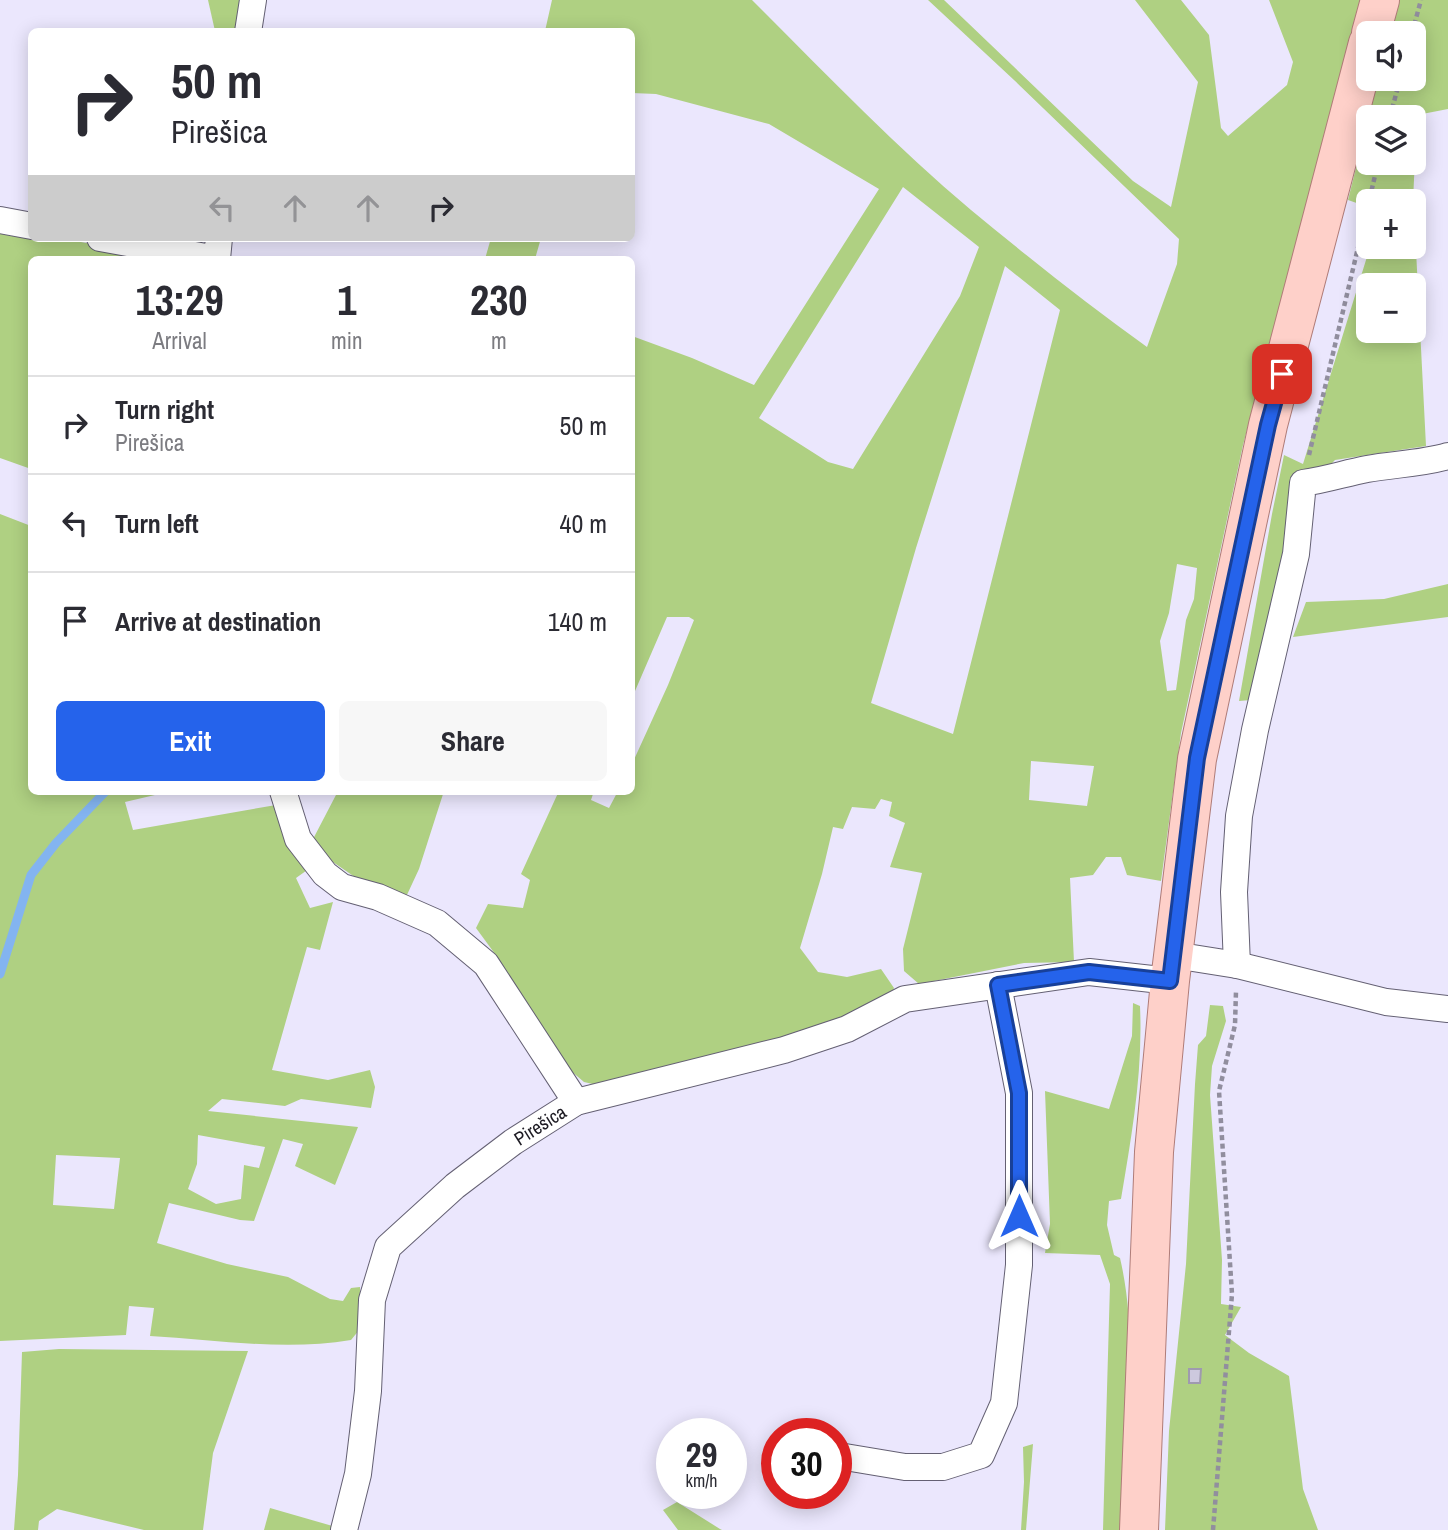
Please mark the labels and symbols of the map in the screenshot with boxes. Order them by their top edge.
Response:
pin [1252,344,1312,404]
street label: Pirešica [509,1098,571,1151]
position arrow [982,1179,1056,1253]
speed limit sign: 30 [761,1418,852,1509]

